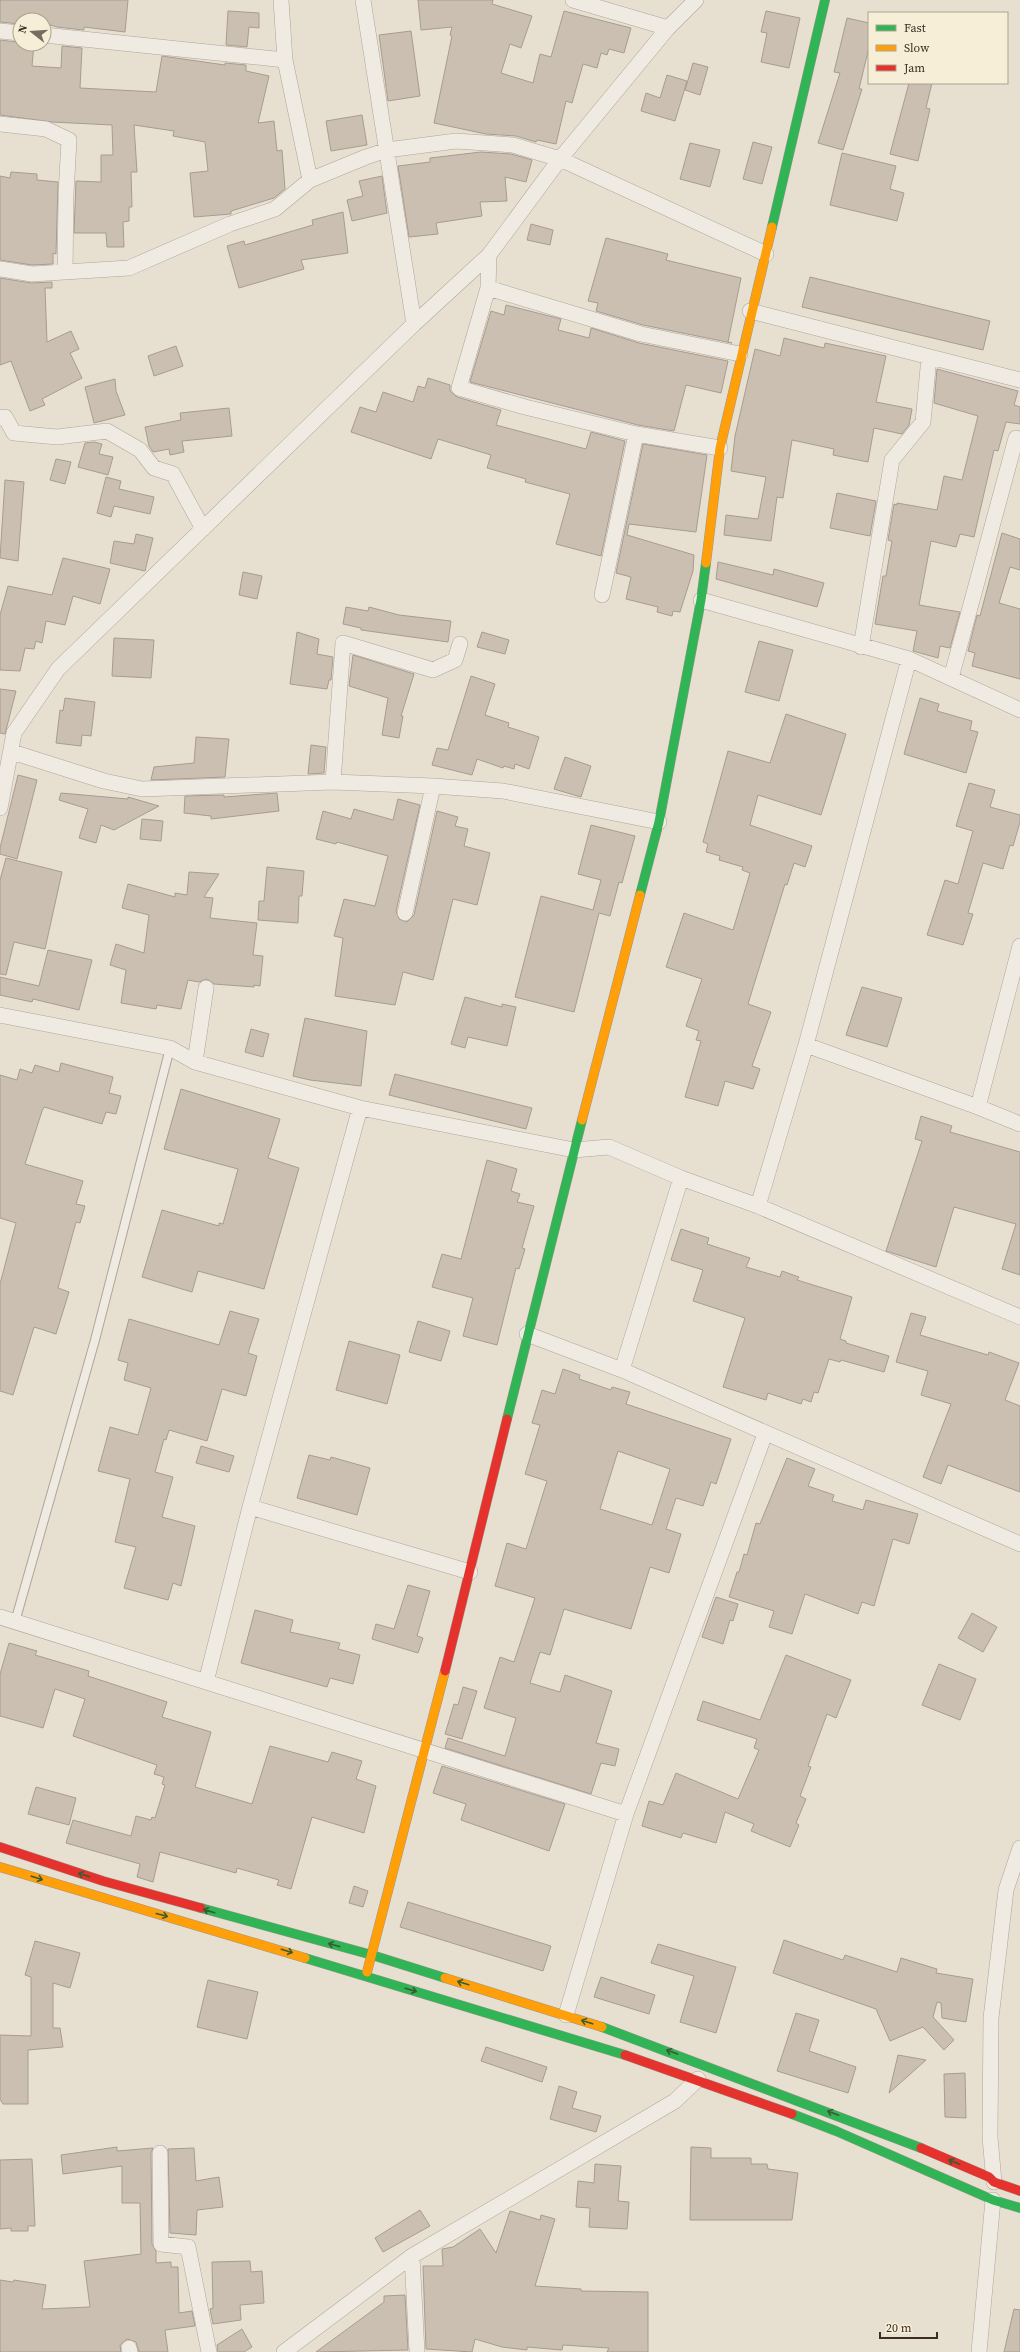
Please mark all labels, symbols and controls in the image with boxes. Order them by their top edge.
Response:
north arrow [12,12,52,52]
legend [868,12,1008,84]
text: Fast [904,20,926,36]
text: N [15,23,31,35]
text: Slow [904,40,930,56]
text: Jam [903,60,925,76]
one-way arrow [78,1871,91,1878]
one-way arrow [31,1875,44,1882]
one-way arrow [203,1907,216,1914]
one-way arrow [155,1912,168,1919]
one-way arrow [328,1941,341,1948]
one-way arrow [280,1948,293,1955]
one-way arrow [456,1979,469,1986]
one-way arrow [404,1987,417,1994]
one-way arrow [580,2018,593,2025]
one-way arrow [667,2047,679,2055]
one-way arrow [827,2108,839,2116]
one-way arrow [948,2157,960,2165]
scale bar [880,2314,937,2340]
text: 20 m [886,2320,912,2336]

